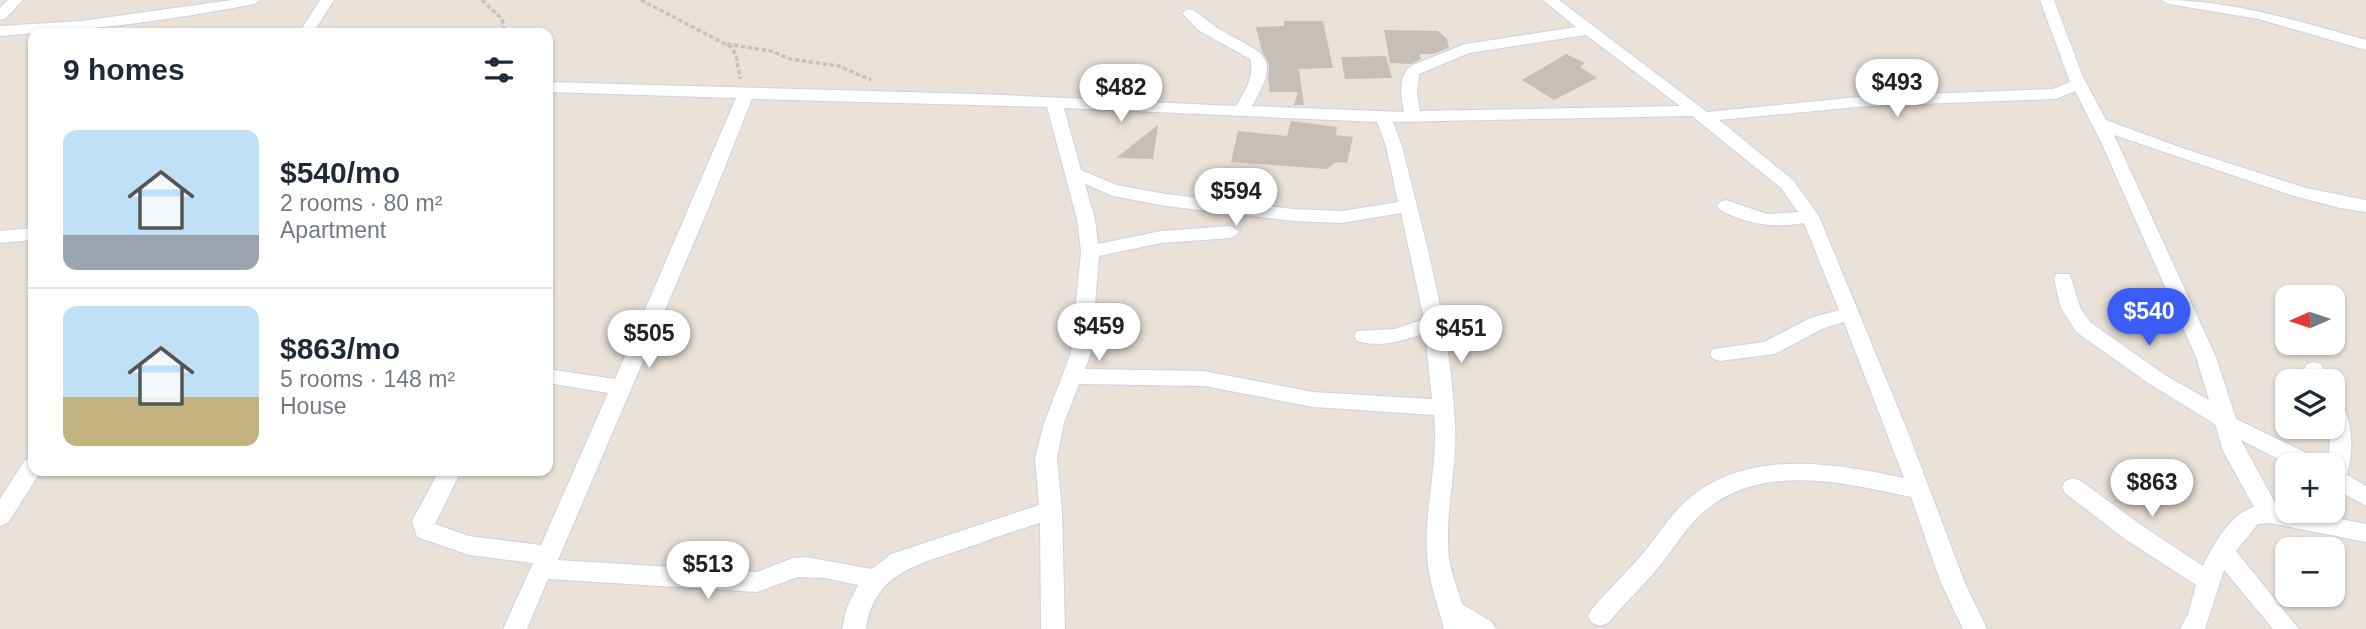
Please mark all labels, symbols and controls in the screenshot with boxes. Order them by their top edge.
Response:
icon: filters [480,51,518,89]
text: 9 homes [63,53,185,86]
pin: $493 [1856,60,1938,119]
pin: $482 [1080,64,1162,124]
text: $493 [1871,69,1923,95]
text: $482 [1095,74,1147,100]
text: $540/mo [280,156,400,189]
icon: home [119,158,203,242]
pin: $594 [1195,168,1277,228]
text: $594 [1210,178,1262,204]
text: 2 rooms · 80 m² [280,190,442,216]
text: Apartment [280,217,386,243]
north arrow [2275,285,2345,355]
map controls [2275,285,2345,607]
pin: $540 [2108,288,2190,348]
text: $540 [2123,298,2175,324]
pin: $459 [1058,304,1140,363]
pin: $451 [1420,306,1502,365]
pin: $505 [608,310,690,370]
text: $459 [1073,313,1125,339]
text: $451 [1435,315,1487,341]
text: $505 [623,320,675,346]
text: $863/mo [280,332,400,365]
icon: home [119,334,203,418]
text: 5 rooms · 148 m² [280,366,455,392]
button: layers [2275,369,2345,439]
text: House [280,393,346,419]
button: + [2275,453,2345,523]
pin: $863 [2111,460,2193,519]
text: $863 [2126,469,2178,495]
button: − [2275,537,2345,607]
pin: $513 [667,542,749,601]
text: $513 [682,551,734,577]

